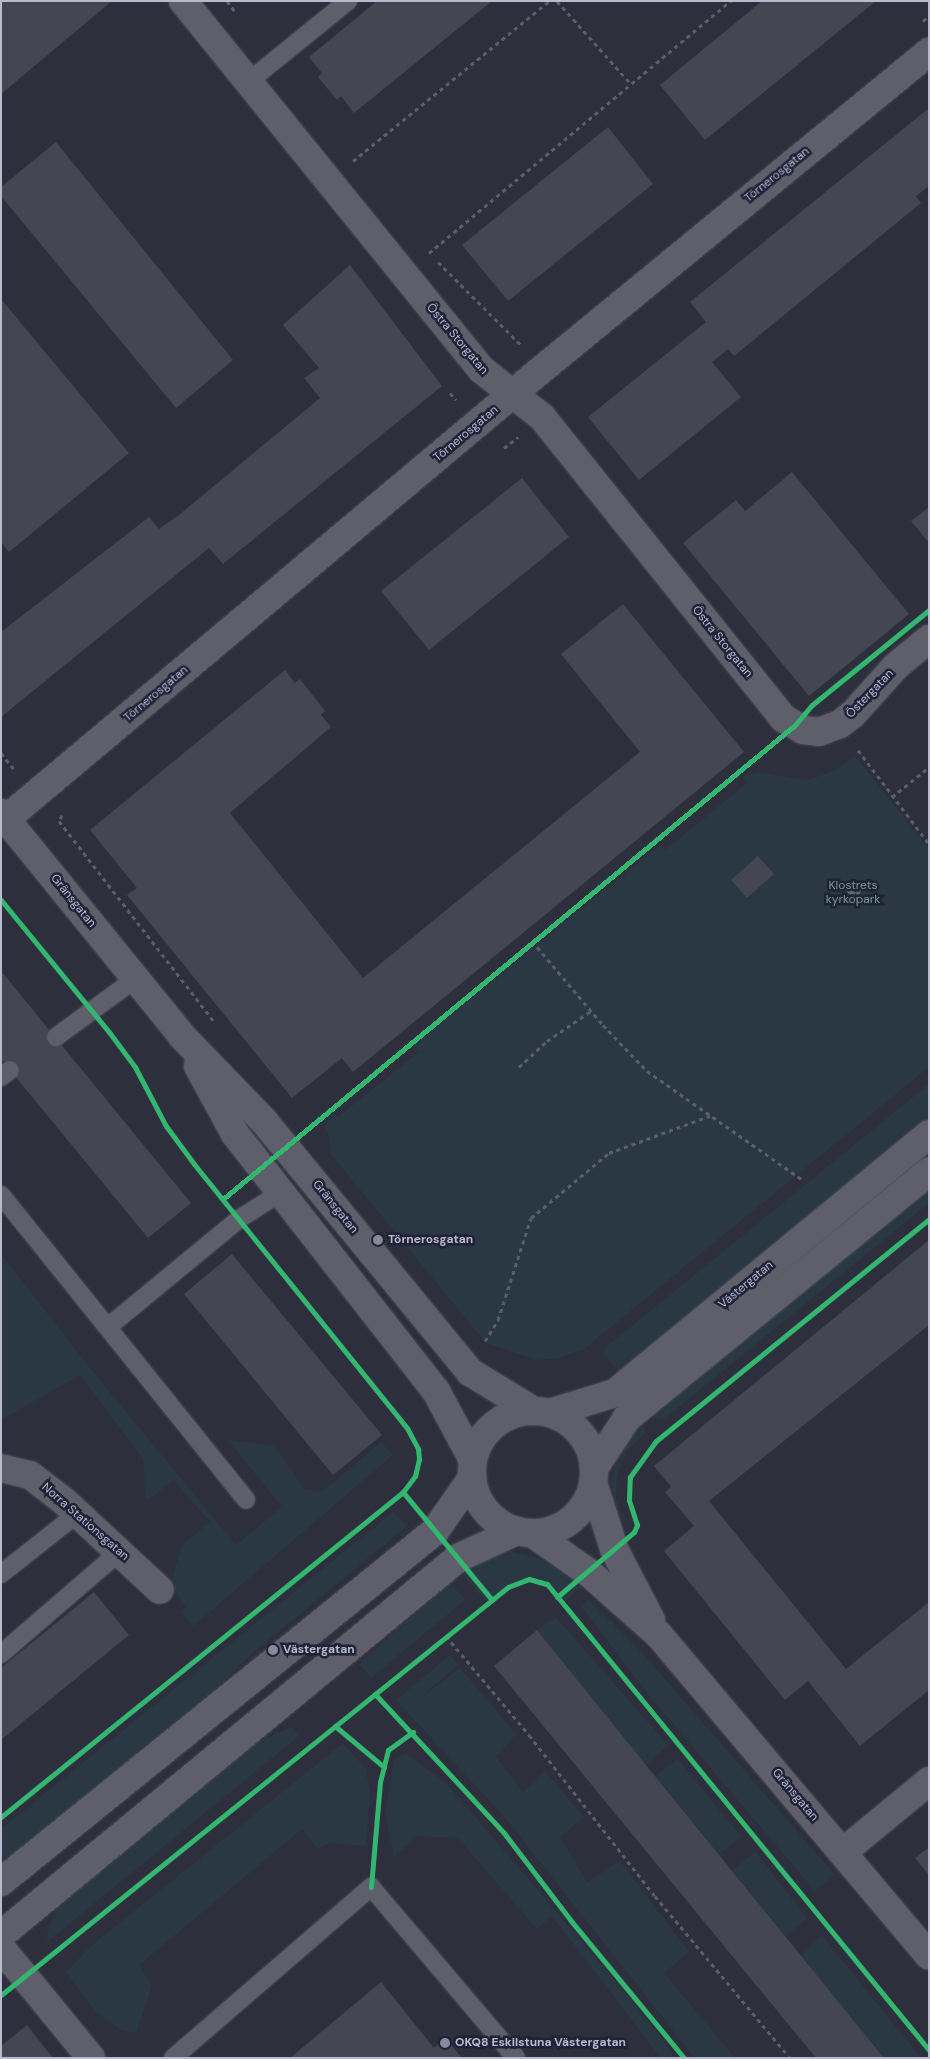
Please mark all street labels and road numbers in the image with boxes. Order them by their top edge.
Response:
street label: Törnerosgatan [742,144,812,206]
street label: Östra Storgatan [423,301,491,377]
street label: Törnerosgatan [431,403,501,465]
street label: Östra Storgatan [689,603,755,681]
street label: Törnerosgatan [121,663,191,725]
street label: Östergatan [843,667,897,721]
street label: Gränsgatan [47,872,99,930]
street label: Gränsgatan [309,1178,361,1236]
street label: Västergatan [716,1258,776,1312]
street label: Norra Stationsgatan [38,1480,132,1564]
street label: Gränsgatan [769,1766,821,1824]

